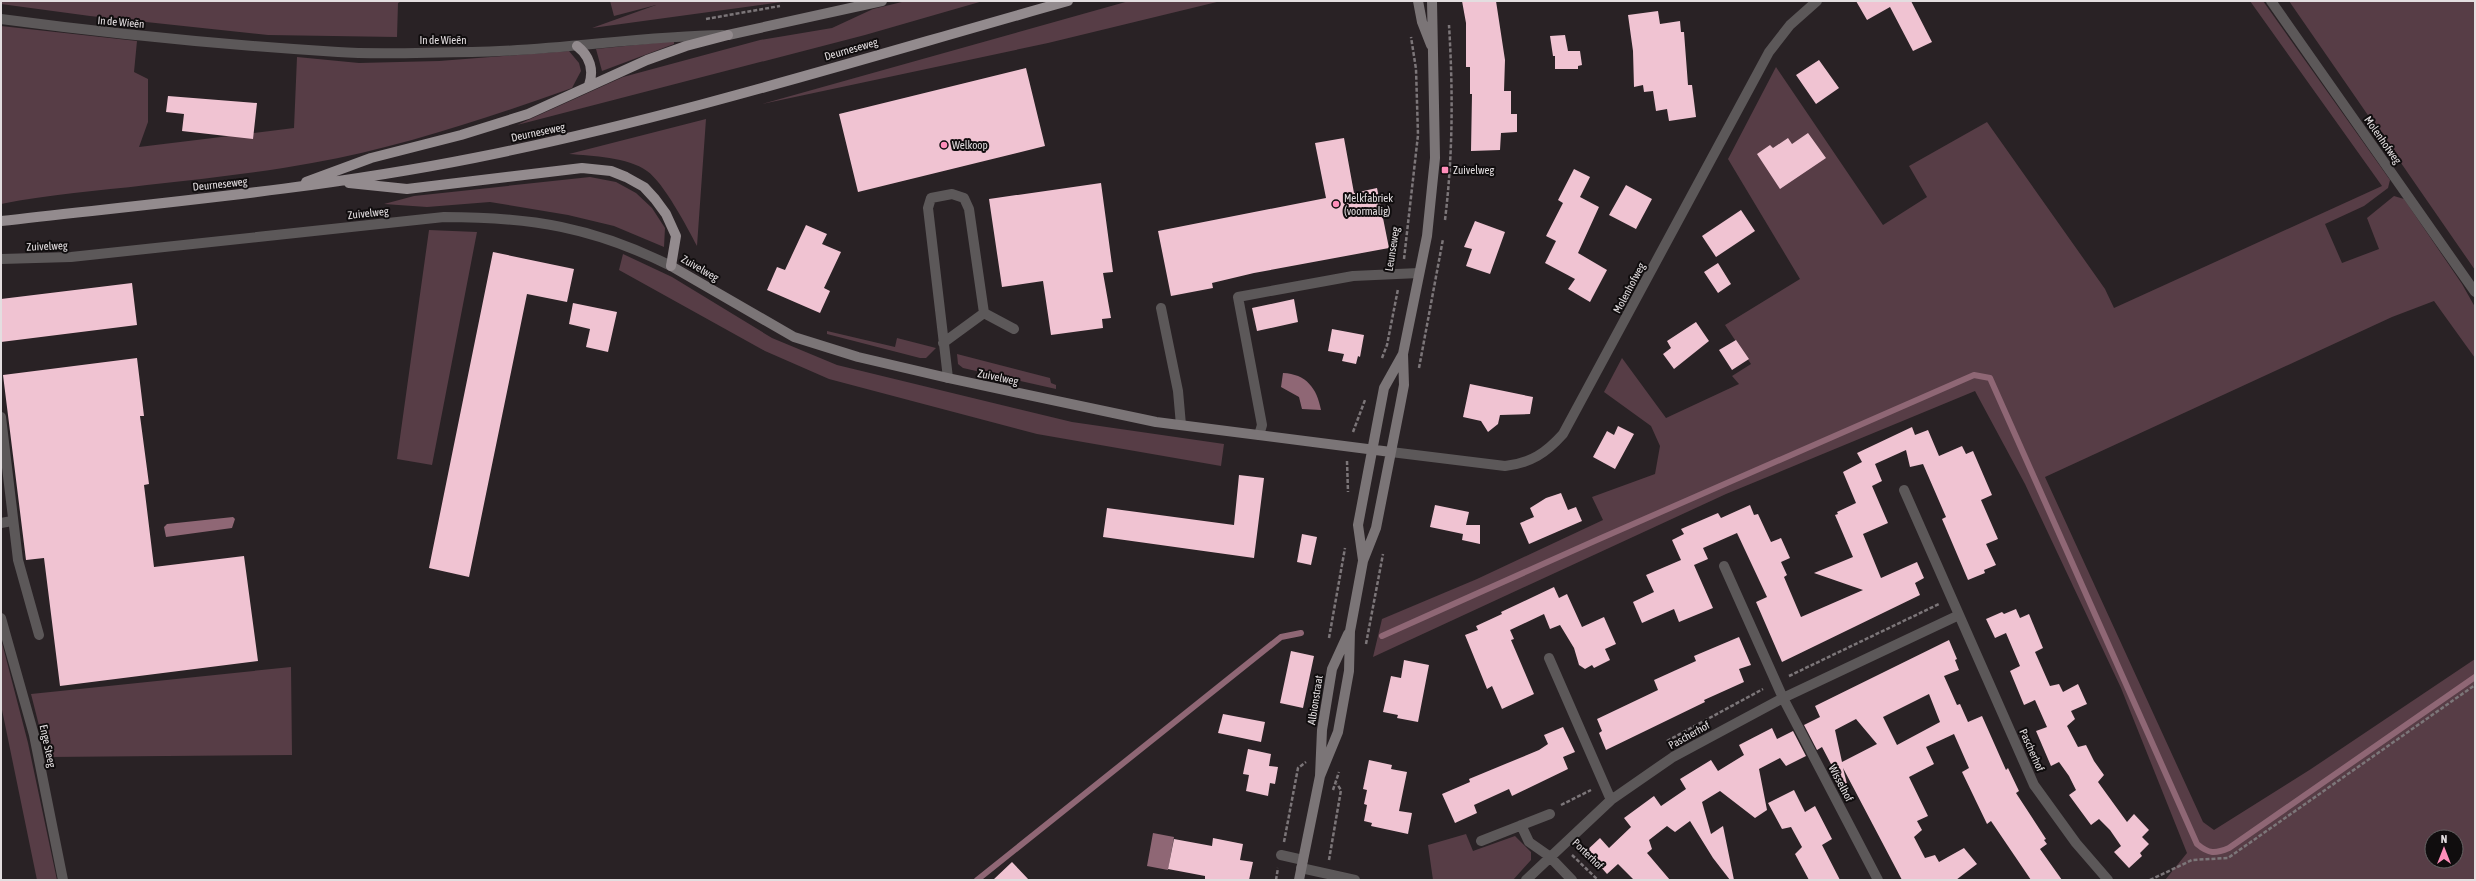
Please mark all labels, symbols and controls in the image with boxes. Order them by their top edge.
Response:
street label: In de Wieën [97,14,145,30]
street label: In de Wieën [419,34,467,46]
street label: Deurneseweg [823,36,879,62]
street label: Molenhofweg [2362,114,2404,166]
street label: Deurneseweg [510,120,566,144]
place label: Welkoop [952,139,988,151]
marker: Welkoop [939,140,949,150]
place label: Zuivelweg [1453,164,1494,176]
marker: Zuivelweg [1440,165,1450,175]
street label: Deurneseweg [192,175,248,193]
place label: Melkfabriek (voormalig) [1344,192,1393,217]
marker: Melkfabriek (voormalig) [1331,199,1341,209]
street label: Zuivelweg [347,205,389,221]
street label: Leunseweg [1383,226,1401,272]
street label: Zuivelweg [26,239,68,253]
street label: Zuivelweg [679,253,721,284]
street label: Molenhofweg [1611,260,1647,315]
street label: Zuivelweg [977,367,1020,387]
street label: Albionstraat [1305,674,1325,726]
street label: Pascherhof [1666,719,1712,751]
street label: Enge Steeg [38,724,58,769]
street label: Pascherhof [2017,727,2047,773]
street label: Wisselhof [1826,763,1856,803]
north arrow [2424,829,2464,869]
text: N [2441,833,2447,845]
street label: Porterhof [1570,836,1606,872]

